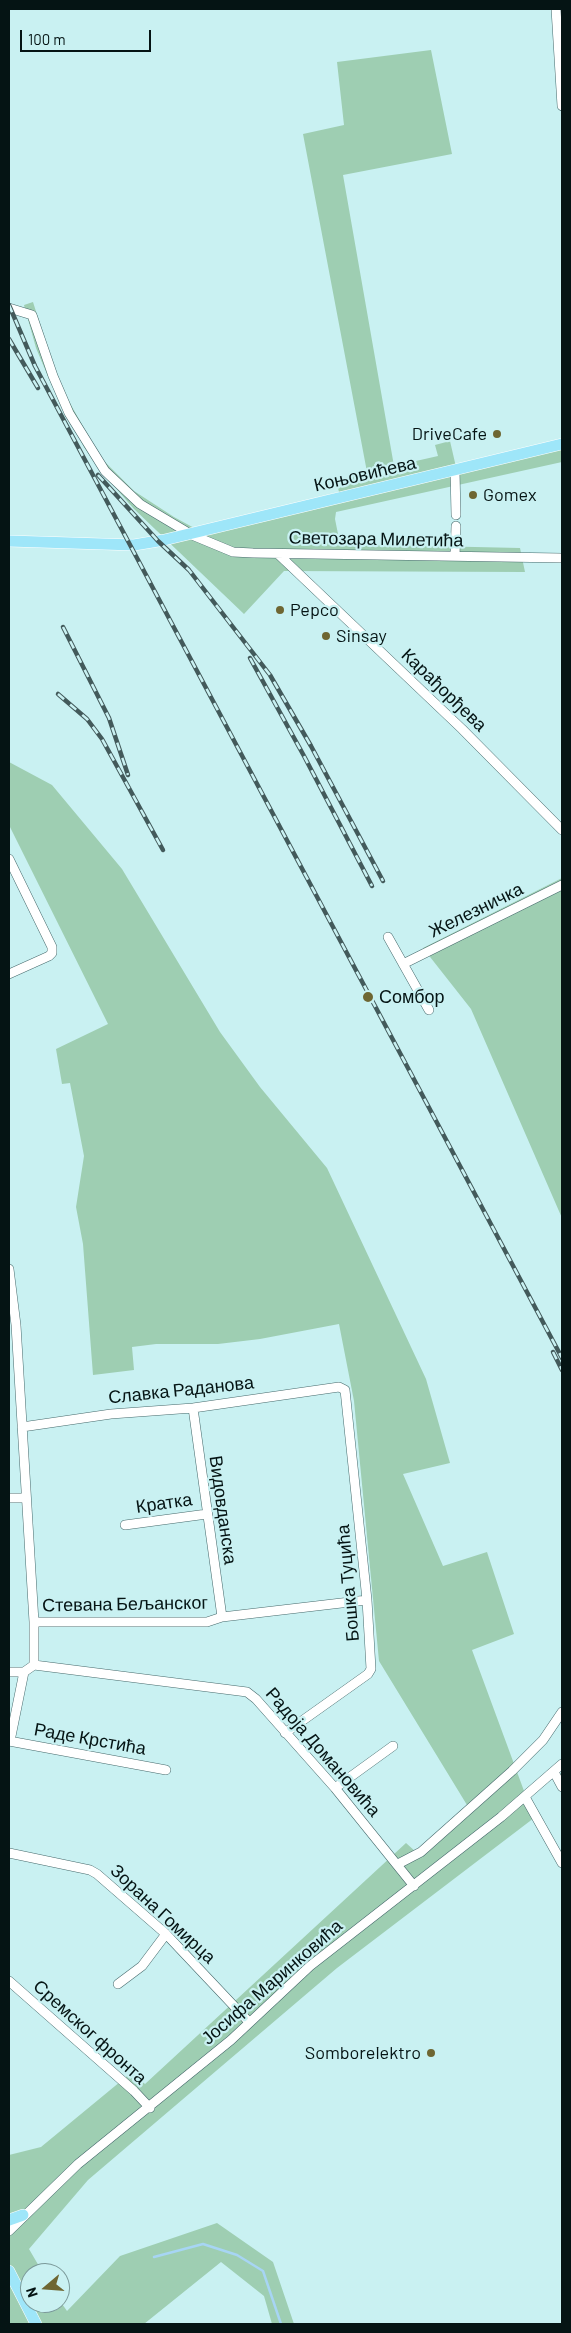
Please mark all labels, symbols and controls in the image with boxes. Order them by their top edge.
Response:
scale bar [22,20,154,52]
text: 100 m [28,30,66,48]
place label: DriveCafe [412,423,487,445]
marker: DriveCafe [491,428,503,440]
street label: Коњовићева [312,452,418,496]
place label: Gomex [483,484,537,506]
marker: Gomex [467,489,479,501]
street label: Светозара Милетића [288,527,464,551]
place label: Pepco [290,599,339,621]
marker: Pepco [274,604,286,616]
place label: Sinsay [336,625,387,647]
marker: Sinsay [320,630,332,642]
street label: Карађорђева [397,644,491,736]
street label: Железничка [425,878,527,942]
place label: Сомбор [379,986,445,1008]
marker: Сомбор [361,990,375,1004]
street label: Славка Раданова [107,1372,255,1408]
street label: Видовданска [205,1454,241,1566]
street label: Кратка [134,1488,194,1518]
street label: Бошка Туцића [332,1524,364,1642]
street label: Стевана Бељанског [42,1592,208,1616]
street label: Радоја Домановића [261,1683,385,1821]
street label: Раде Крстића [32,1719,148,1759]
street label: Зорана Гомирца [106,1860,220,1968]
street label: Јосифа Маринковића [197,1915,347,2049]
street label: Сремског фронта [29,1975,151,2089]
place label: Somborelektro [305,2042,421,2064]
marker: Somborelektro [425,2047,437,2059]
north arrow [20,2263,70,2313]
text: N [22,2285,41,2300]

